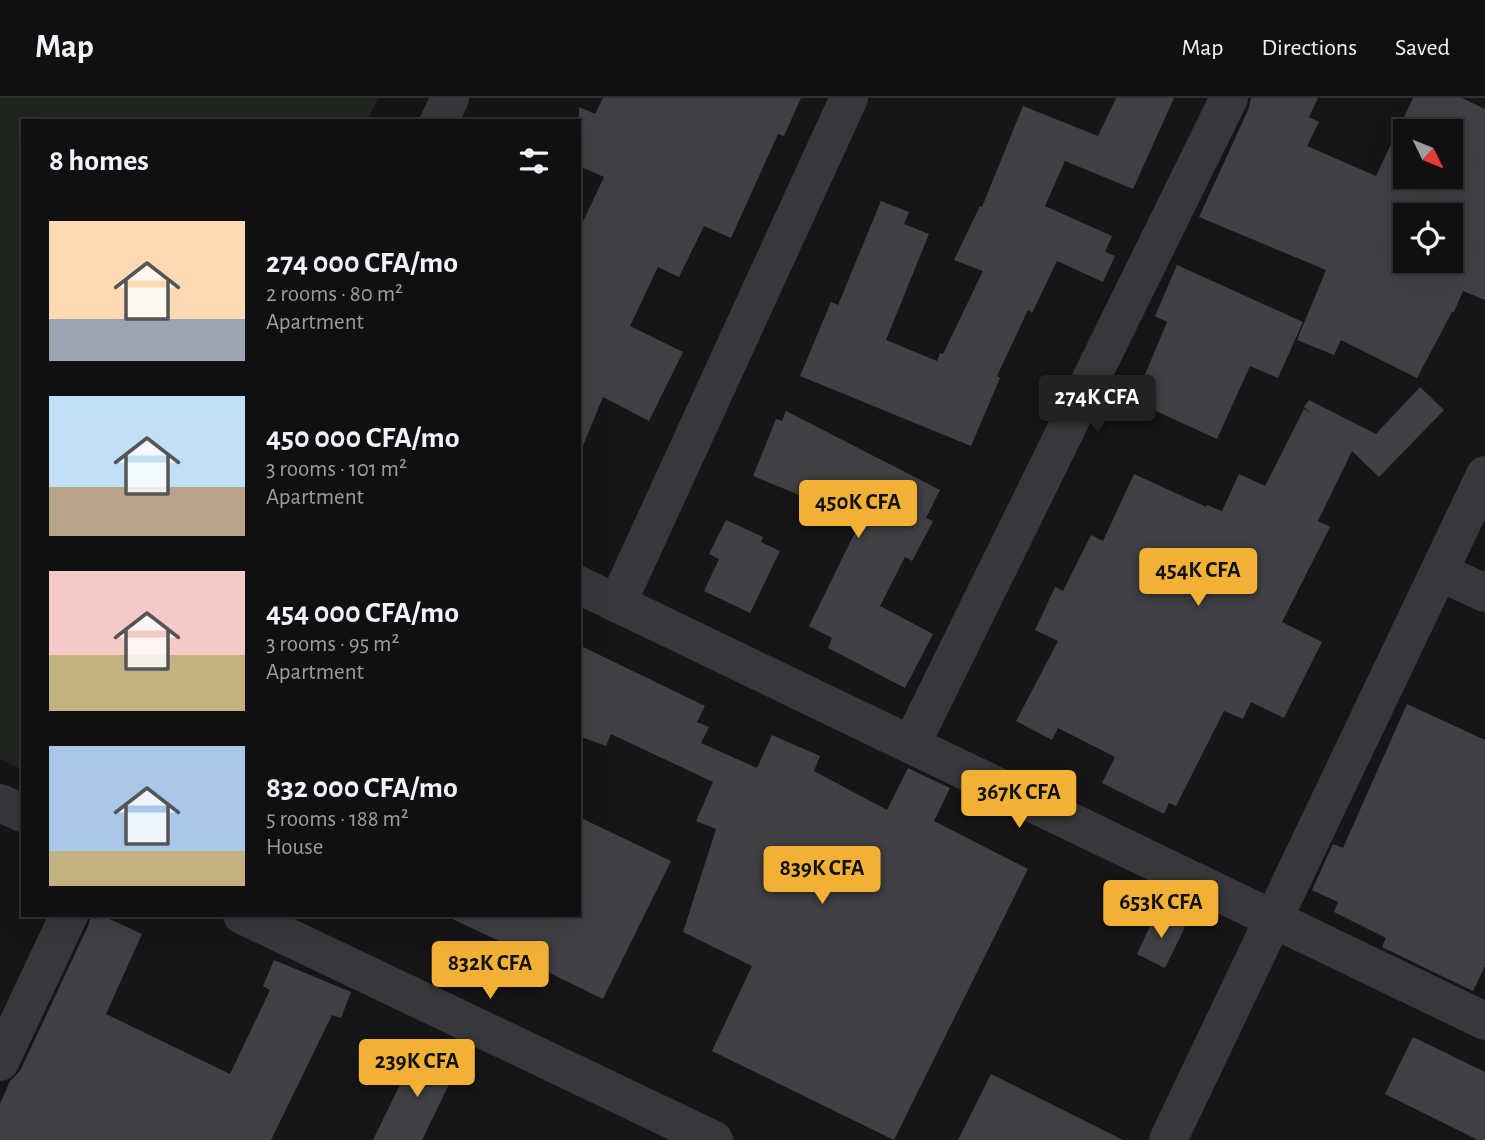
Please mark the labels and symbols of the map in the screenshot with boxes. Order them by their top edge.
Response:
north arrow [1393,119,1463,189]
pin: 274K CFA [1025,376,1169,435]
pin: 450K CFA [786,480,930,540]
pin: 454K CFA [1126,548,1270,608]
pin: 367K CFA [947,770,1091,830]
pin: 839K CFA [750,846,894,906]
pin: 653K CFA [1089,880,1233,940]
pin: 832K CFA [418,942,562,1001]
pin: 239K CFA [345,1040,489,1099]

